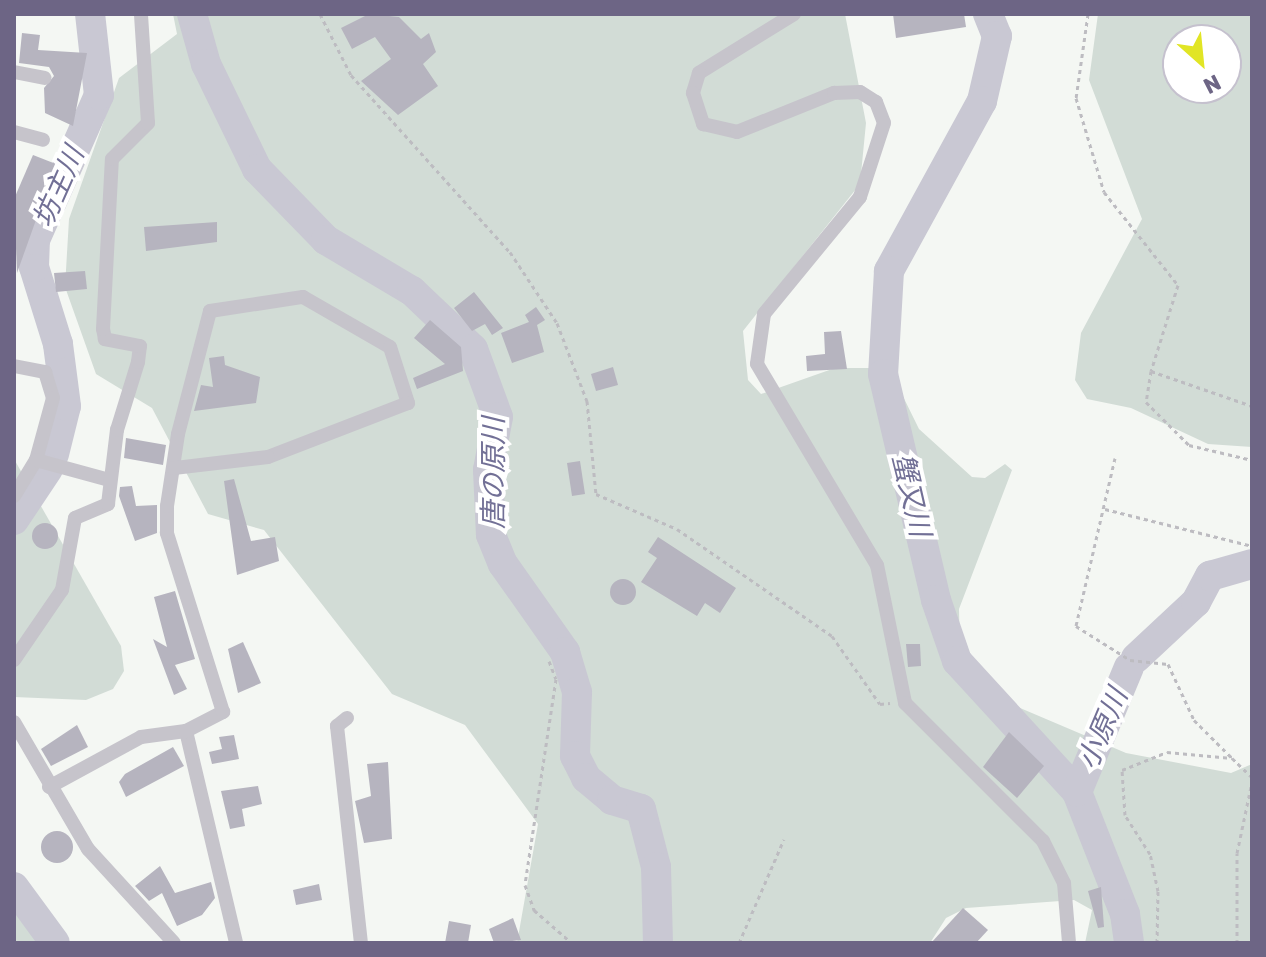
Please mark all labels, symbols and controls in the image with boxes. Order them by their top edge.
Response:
north arrow [1162,24,1242,104]
text: N [1199,68,1225,100]
water label: 坊主川 [27,142,91,232]
water label: 唐の原川 [477,417,511,529]
water label: 蟹又川 [885,450,937,540]
water label: 小原川 [1071,684,1135,774]

